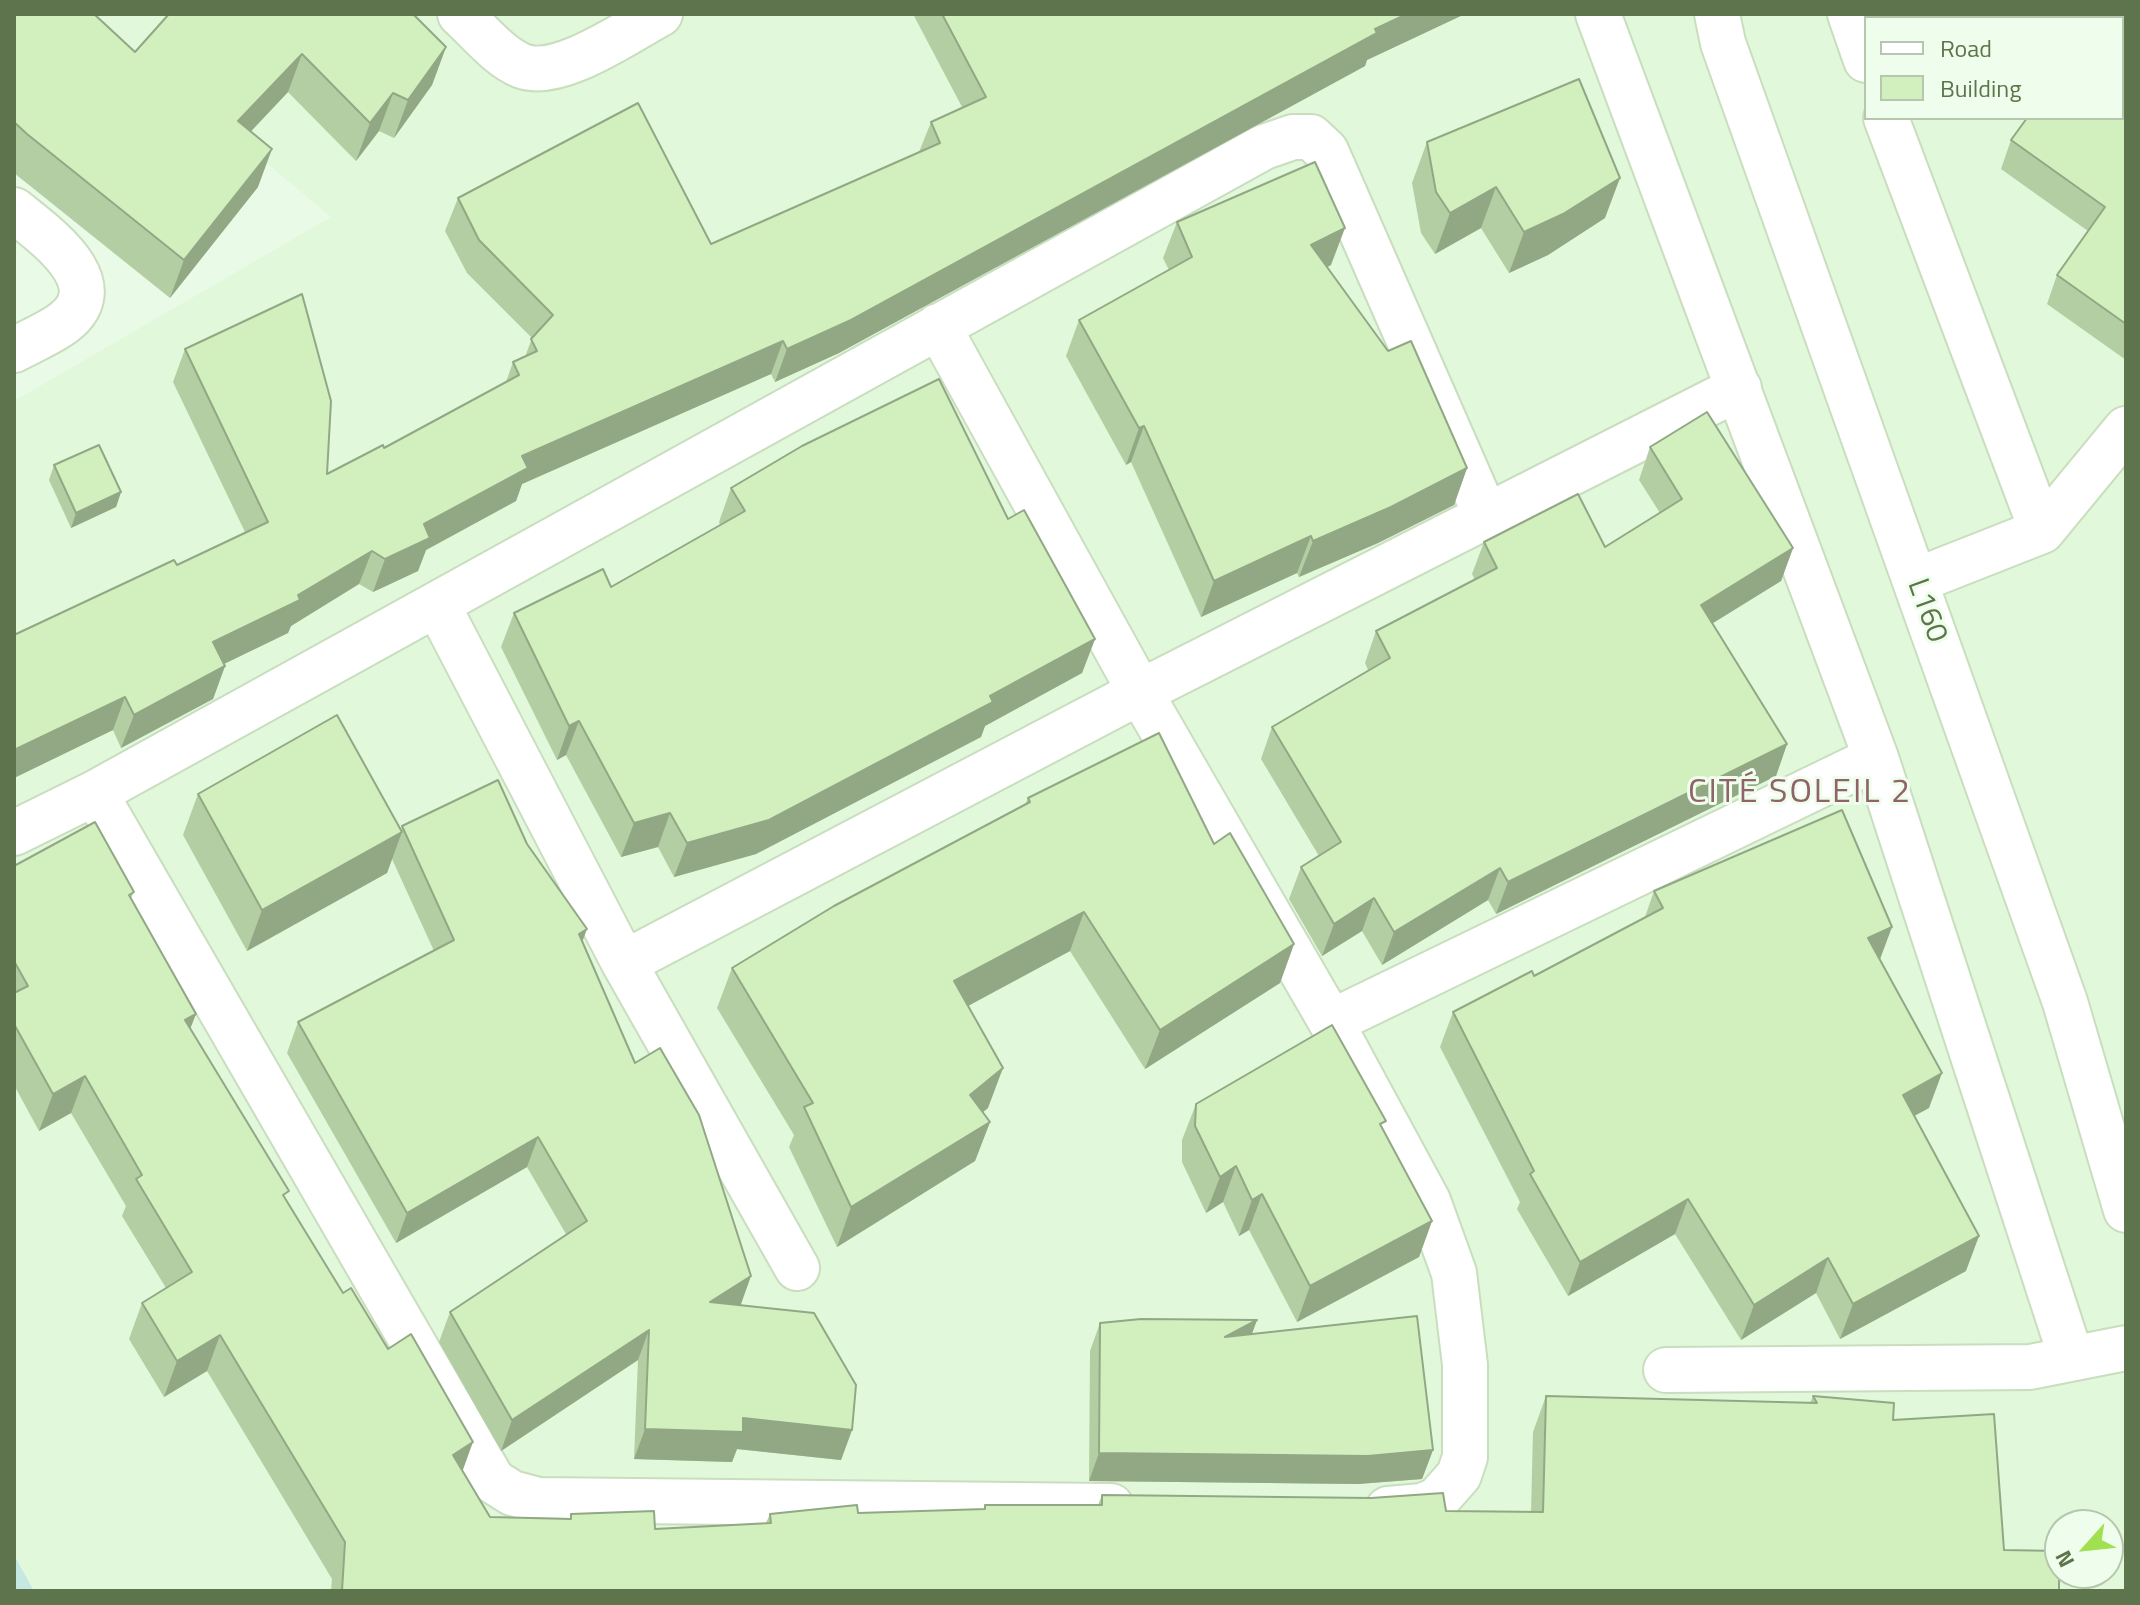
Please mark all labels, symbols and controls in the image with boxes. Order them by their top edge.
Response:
legend [1864,16,2124,120]
text: Road [1940,30,1992,66]
text: Building [1940,70,2022,106]
street label: L160 [1898,574,1954,648]
district label: CITÉ SOLEIL 2 [1688,774,1912,814]
north arrow [2044,1509,2124,1589]
text: N [2046,1544,2083,1573]

